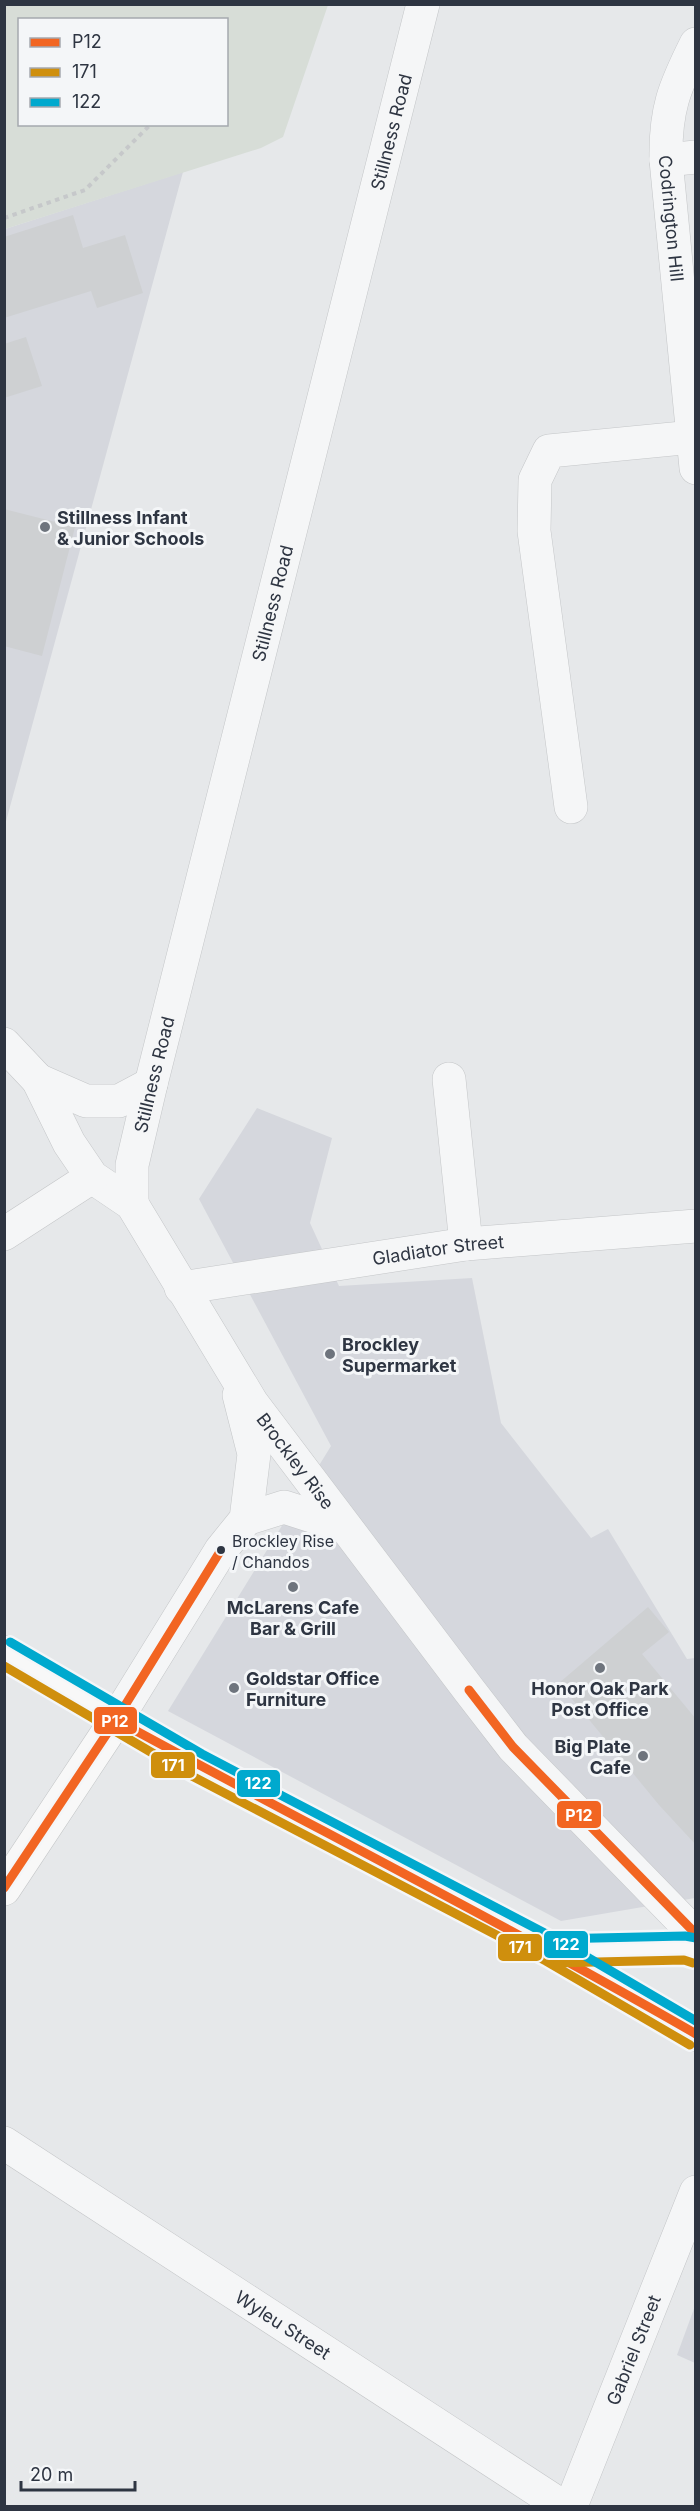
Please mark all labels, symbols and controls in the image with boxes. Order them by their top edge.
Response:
legend [18,18,228,126]
text: P12 [72,31,102,52]
text: 171 [72,61,97,82]
street label: Stillness Road [366,72,416,192]
text: 122 [72,91,101,112]
street label: Codrington Hill [655,154,688,282]
place label: Stillness Infant & Junior Schools [57,507,204,549]
marker: Stillness Infant & Junior Schools [38,520,52,534]
street label: Stillness Road [247,543,297,664]
street label: Stillness Road [129,1014,178,1135]
street label: Gladiator Street [371,1231,505,1269]
place label: Brockley Supermarket [342,1334,457,1376]
marker: Brockley Supermarket [323,1347,337,1361]
street label: Brockley Rise [253,1409,339,1513]
place label: Brockley Rise / Chandos [232,1531,334,1572]
marker: Brockley Rise / Chandos [215,1544,227,1556]
marker: McLarens Cafe Bar & Grill [286,1580,300,1594]
place label: McLarens Cafe Bar & Grill [227,1597,359,1639]
marker: Honor Oak Park Post Office [593,1661,607,1675]
place label: Goldstar Office Furniture [246,1668,380,1710]
place label: Honor Oak Park Post Office [531,1678,669,1720]
marker: Goldstar Office Furniture [227,1681,241,1695]
line badge: P12 [93,1706,138,1735]
text: P12 [101,1711,129,1731]
place label: Big Plate Cafe [554,1736,631,1778]
marker: Big Plate Cafe [636,1749,650,1763]
line badge: 171 [150,1751,196,1779]
text: 171 [161,1755,185,1775]
line badge: 122 [236,1769,281,1798]
text: 122 [244,1773,272,1793]
line badge: P12 [556,1800,602,1829]
text: P12 [565,1805,593,1825]
line badge: 122 [543,1930,589,1959]
line badge: 171 [497,1933,543,1962]
text: 122 [552,1934,580,1954]
text: 171 [508,1937,532,1957]
street label: Wyleu Street [232,2286,335,2363]
street label: Gabriel Street [602,2292,665,2408]
scale bar [21,2454,135,2492]
text: 20 m [30,2464,73,2485]

